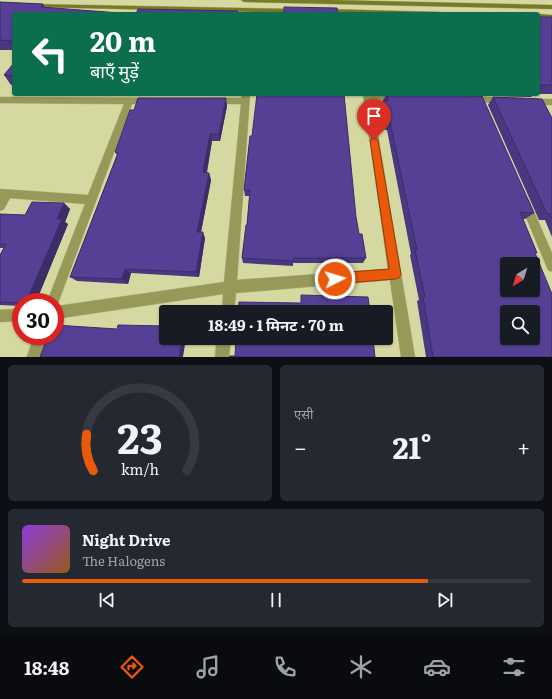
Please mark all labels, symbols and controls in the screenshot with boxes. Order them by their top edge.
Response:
text: 20 m [90,19,156,61]
icon: left [24,28,76,80]
text: बाएँ मुड़ें [90,57,139,84]
pin [357,99,391,140]
icon: arrive [363,105,385,127]
north arrow [500,257,540,297]
map controls [500,257,540,345]
position arrow [314,258,356,300]
speed limit sign: 30 [12,293,64,345]
button: search [500,305,540,345]
text: 18:49 · 1 मिनट · 70 m [208,313,344,336]
text: एसी [294,404,313,423]
text: 23 [117,405,163,467]
text: 21° [392,424,432,468]
text: − [294,430,307,463]
text: + [517,430,530,463]
text: km/h [121,458,160,479]
text: Night Drive [82,528,171,551]
text: The Halogens [82,551,165,570]
icon: previous [96,589,118,611]
icon: pause [265,589,287,611]
icon: next [434,589,456,611]
icon: directions [118,653,146,681]
icon: music [194,653,222,681]
icon: phone [271,653,299,681]
icon: climate [347,653,375,681]
icon: car [423,653,451,681]
icon: filters [500,653,528,681]
text: 18:48 [24,654,69,681]

